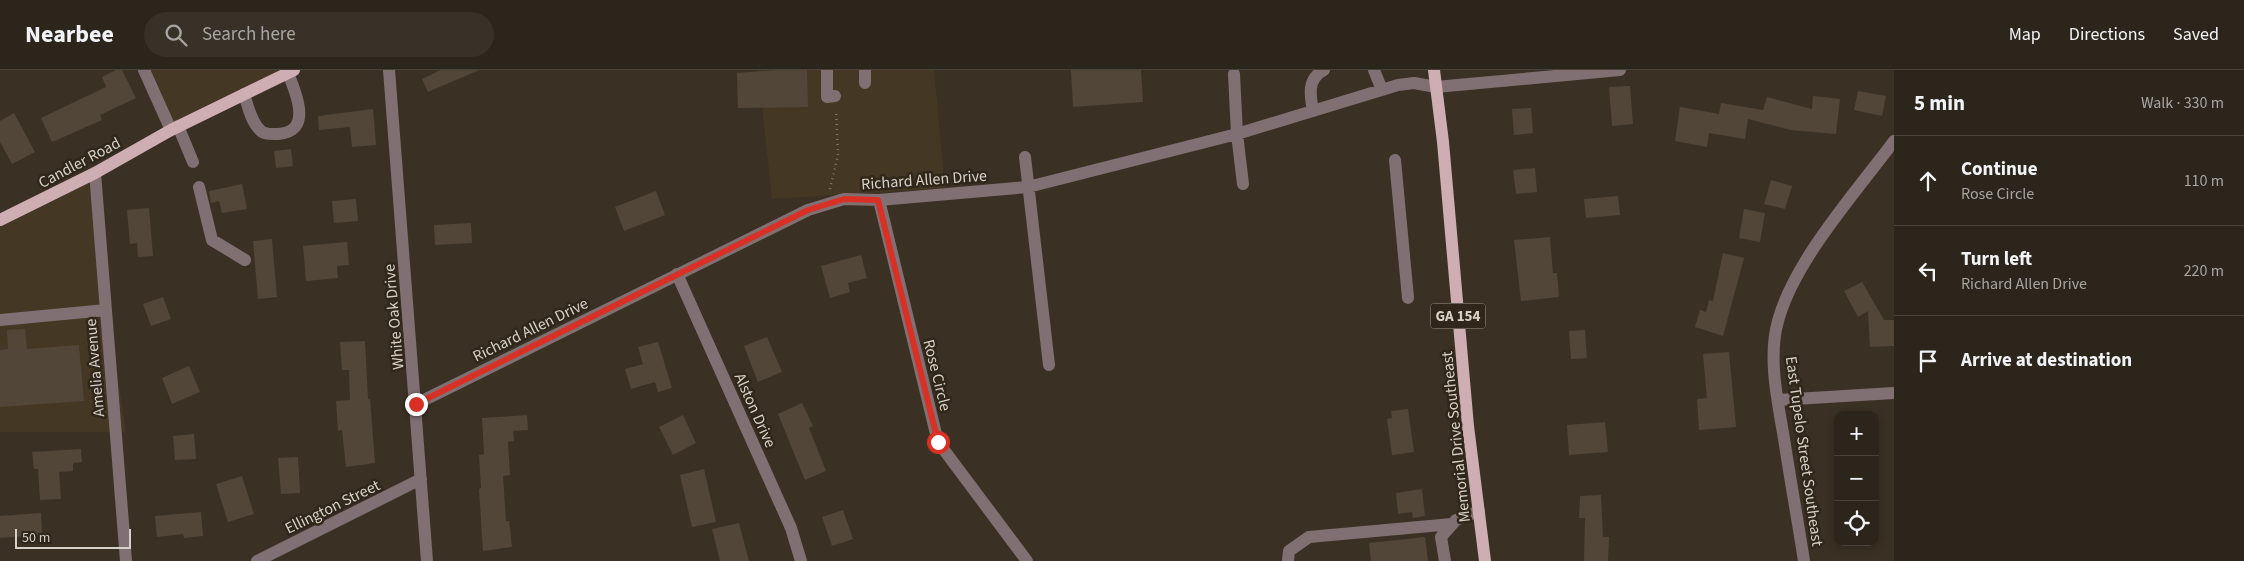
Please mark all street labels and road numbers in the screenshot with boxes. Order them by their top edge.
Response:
street label: Candler Road [35,132,124,194]
street label: Richard Allen Drive [860,165,988,195]
street label: White Oak Drive [378,263,410,371]
street label: Richard Allen Drive [469,292,592,367]
road number: GA 154 [1430,304,1486,328]
street label: Amelia Avenue [80,318,110,418]
street label: Rose Circle [918,337,957,413]
street label: Memorial Drive Southeast [1436,350,1476,523]
street label: East Tupelo Street Southeast [1780,355,1828,548]
street label: Alston Drive [729,370,781,451]
street label: Ellington Street [281,474,384,539]

